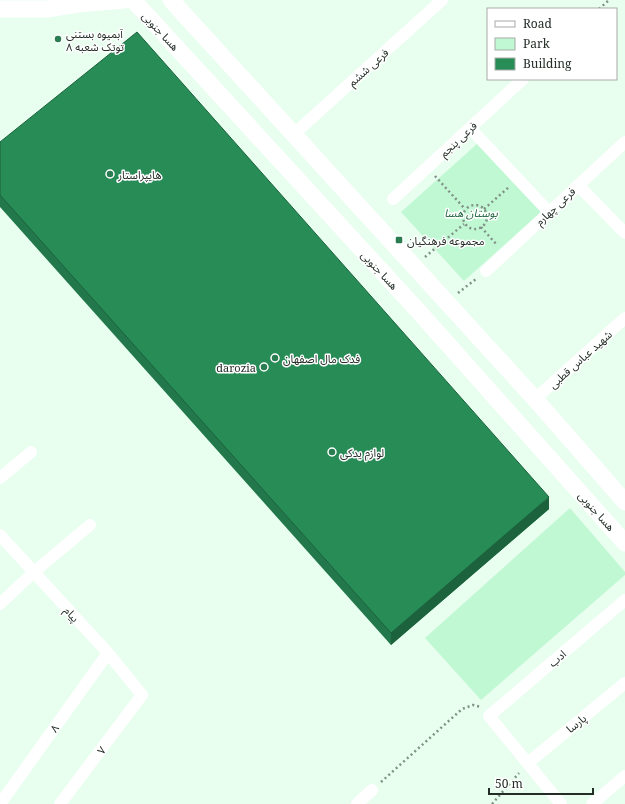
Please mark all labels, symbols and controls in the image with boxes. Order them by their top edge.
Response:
street label: هسا جنوبی [139,8,183,54]
legend [487,8,617,80]
text: Road [523,15,553,32]
place label: آبمیوه بستنی توتک شعبه ۸ [66,26,124,54]
marker: آبمیوه بستنی توتک شعبه ۸ [53,34,63,44]
text: Park [523,35,551,52]
street label: فرعی ششم [345,45,393,91]
text: Building [523,55,572,72]
street label: فرعی پنجم [436,118,481,162]
place label: هایپراستار [117,167,162,183]
marker: هایپراستار [105,169,115,179]
street label: فرعی چهارم [532,184,579,229]
park label: بوستان هسا [444,205,499,220]
place label: مجموعه فرهنگیان [407,233,485,248]
marker: مجموعه فرهنگیان [394,235,404,245]
street label: هسا جنوبی [358,247,402,293]
street label: شهید عباس قطبی [545,326,615,391]
place label: فدک مال اصفهان [283,351,360,366]
marker: فدک مال اصفهان [270,353,280,363]
place label: darozia [216,360,256,375]
marker: darozia [259,362,269,372]
place label: لوازم یدکی [340,445,384,461]
marker: لوازم یدکی [327,447,337,457]
street label: هسا جنوبی [575,488,619,534]
street label: پیام [60,603,83,626]
street label: ادب [545,646,569,670]
street label: پارسا [563,710,590,737]
street label: ۸ [46,720,62,735]
street label: ۷ [93,742,109,757]
scale bar [489,770,593,796]
text: 50 m [495,775,523,792]

